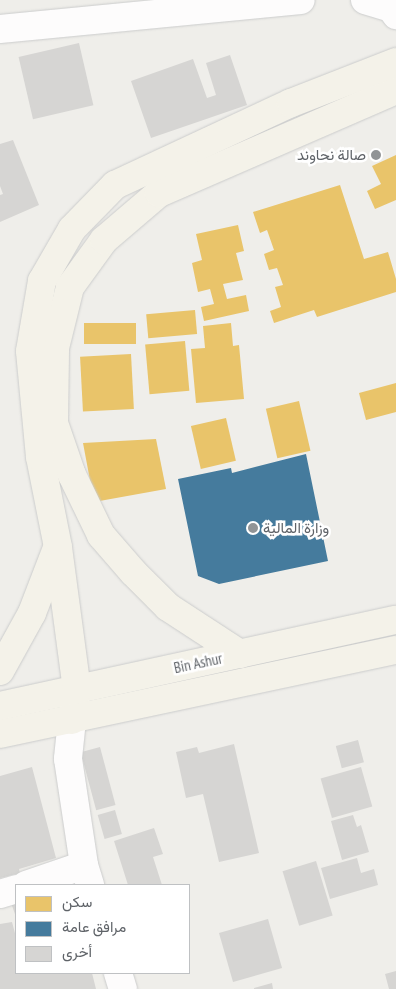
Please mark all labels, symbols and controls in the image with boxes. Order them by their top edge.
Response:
place label: صالة نحاوند [297,146,366,164]
marker: صالة نحاوند [370,149,382,161]
place label: وزارة المالية [263,519,329,537]
marker: وزارة المالية [247,522,259,534]
street label: Bin Ashur [172,649,224,677]
legend [15,884,190,974]
text: سكن [62,892,92,911]
text: مرافق عامة [62,917,126,936]
text: أخرى [62,942,92,961]

